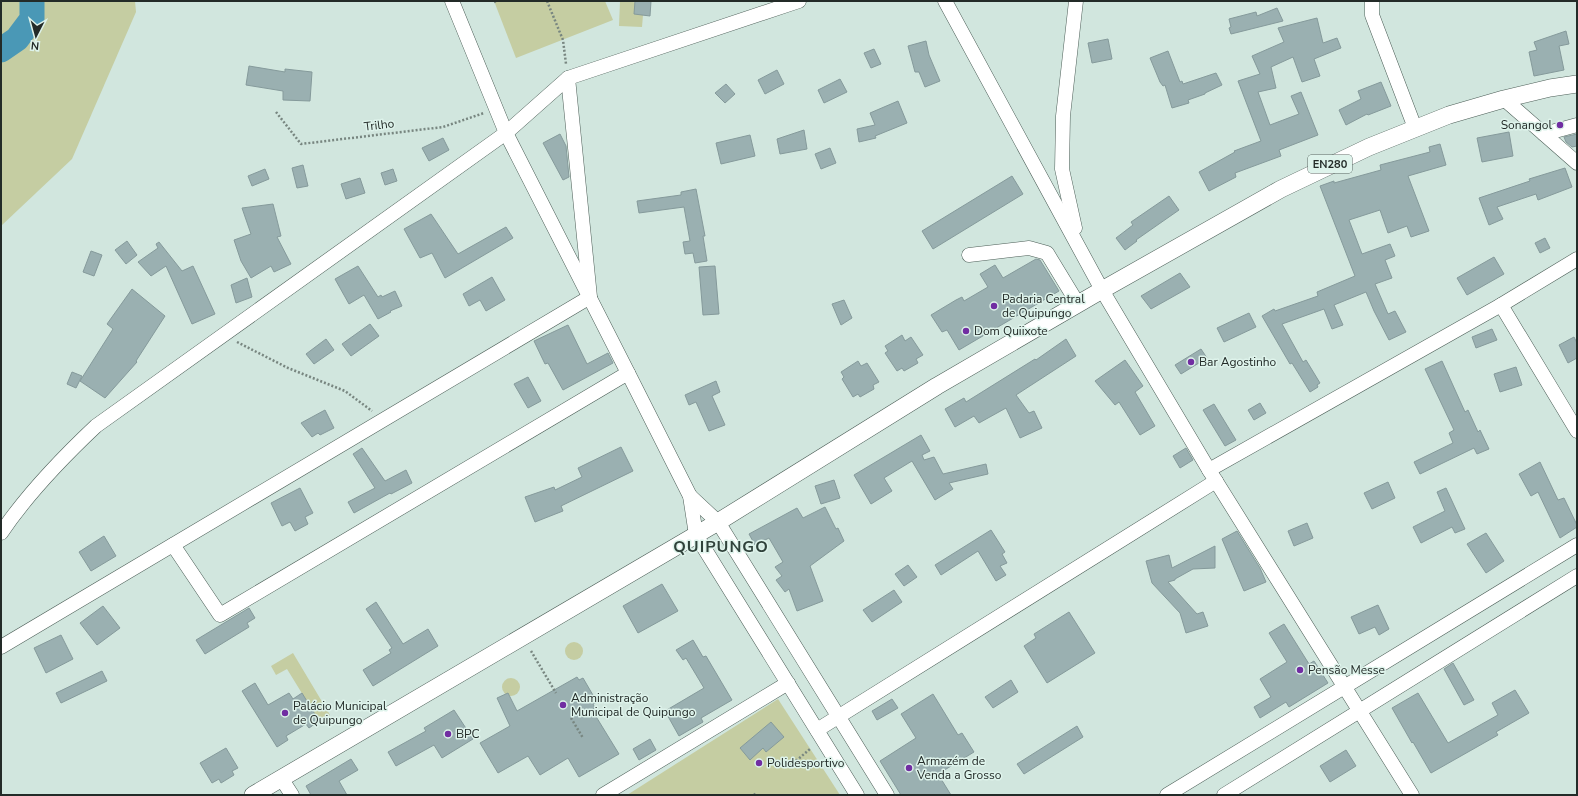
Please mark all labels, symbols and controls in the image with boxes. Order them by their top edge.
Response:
north arrow [16,16,56,56]
text: N [30,38,40,53]
street label: Trilho [363,115,395,135]
place label: Sonangol [1501,117,1552,133]
marker: Sonangol [1555,120,1565,130]
road number: EN280 [1308,155,1352,173]
place label: Padaria Central de Quipungo [1002,291,1085,321]
marker: Padaria Central de Quipungo [989,301,999,311]
place label: Dom Quiixote [974,323,1048,339]
marker: Dom Quiixote [961,326,971,336]
place label: Bar Agostinho [1199,354,1277,370]
marker: Bar Agostinho [1186,357,1196,367]
district label: QUIPUNGO [673,536,769,558]
place label: Pensão Messe [1308,662,1385,678]
marker: Pensão Messe [1295,665,1305,675]
place label: Administração Municipal de Quipungo [571,690,696,720]
place label: Palácio Municipal de Quipungo [293,698,387,728]
marker: Administração Municipal de Quipungo [558,700,568,710]
marker: Palácio Municipal de Quipungo [280,708,290,718]
place label: BPC [456,726,480,742]
marker: BPC [443,729,453,739]
place label: Armazém de Venda a Grosso [916,753,1002,783]
place label: Polidesportivo [767,755,845,771]
marker: Polidesportivo [754,758,764,768]
marker: Armazém de Venda a Grosso [904,763,914,773]

